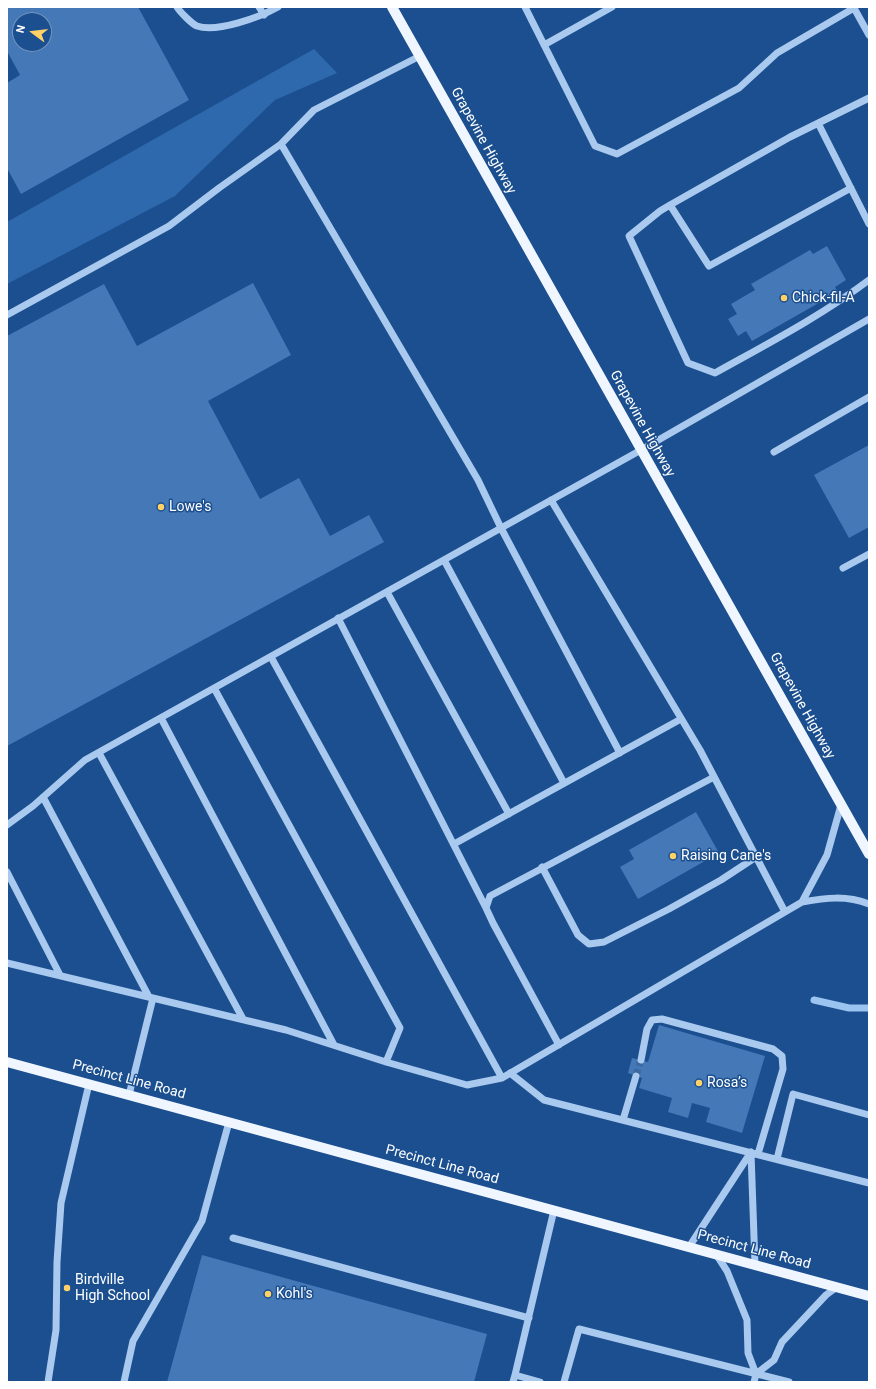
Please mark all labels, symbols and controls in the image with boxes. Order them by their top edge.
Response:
north arrow [12,12,52,52]
text: N [14,24,28,34]
street label: Grapevine Highway [447,85,519,197]
place label: Chick-fil-A [792,290,855,306]
marker: Chick-fil-A [779,293,789,303]
street label: Grapevine Highway [606,368,678,480]
place label: Lowe's [169,499,211,515]
marker: Lowe's [156,502,166,512]
street label: Grapevine Highway [766,650,838,762]
place label: Raising Cane's [681,848,771,864]
marker: Raising Cane's [668,851,678,861]
street label: Precinct Line Road [71,1057,187,1103]
place label: Rosa’s [707,1075,747,1091]
marker: Rosa’s [694,1078,704,1088]
street label: Precinct Line Road [384,1142,500,1188]
street label: Precinct Line Road [696,1227,812,1273]
place label: Birdville High School [75,1272,150,1304]
marker: Birdville High School [62,1283,72,1293]
place label: Kohl's [276,1286,313,1302]
marker: Kohl's [263,1289,273,1299]

